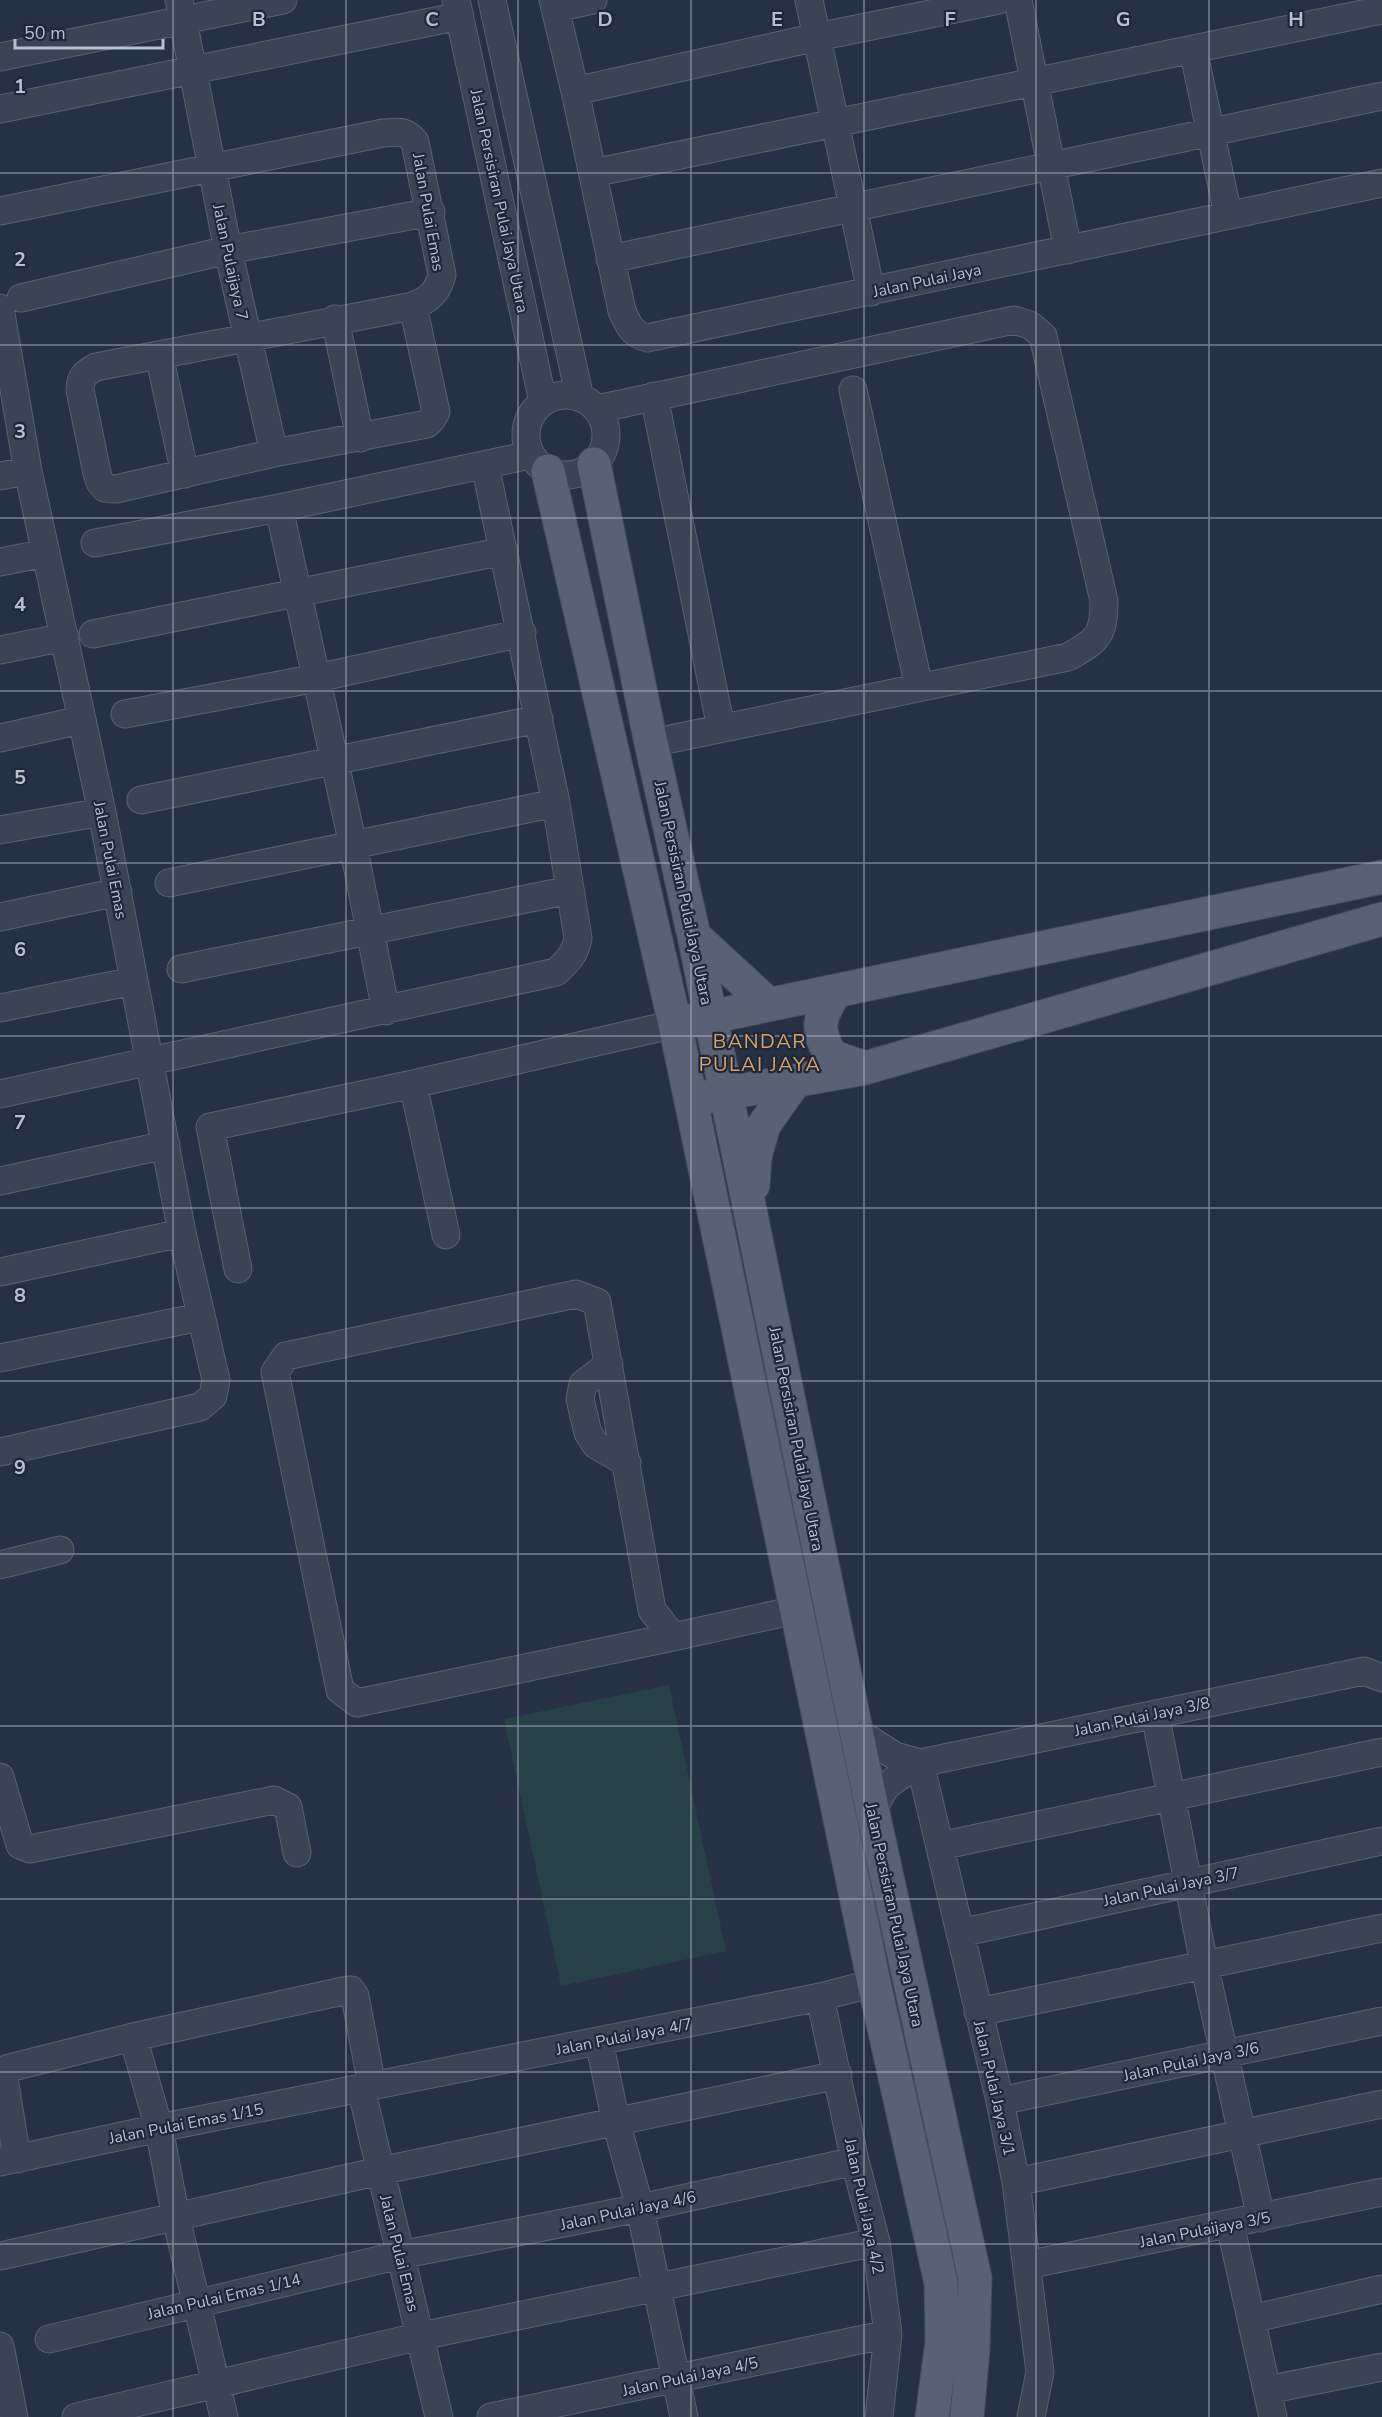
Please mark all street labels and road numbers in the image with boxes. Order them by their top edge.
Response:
street label: Jalan Persisiran Pulai Jaya Utara [464,86,534,315]
street label: Jalan Pulai Emas [407,151,449,273]
street label: Jalan Pulaijaya 7 [207,201,253,322]
street label: Jalan Pulai Jaya [870,259,983,303]
street label: Jalan Persisiran Pulai Jaya Utara [648,778,718,1007]
street label: Jalan Pulai Emas [88,799,132,921]
street label: Jalan Persisiran Pulai Jaya Utara [763,1324,829,1553]
street label: Jalan Pulai Jaya 3/8 [1071,1692,1212,1742]
street label: Jalan Persisiran Pulai Jaya Utara [859,1800,929,2029]
street label: Jalan Pulai Jaya 3/7 [1100,1862,1241,1912]
street label: Jalan Pulai Jaya 4/7 [553,2013,694,2061]
street label: Jalan Pulai Jaya 3/1 [968,2017,1020,2158]
street label: Jalan Pulai Jaya 3/6 [1120,2037,1261,2087]
street label: Jalan Pulai Emas 1/15 [106,2098,265,2150]
street label: Jalan Pulai Jaya 4/2 [839,2135,889,2276]
street label: Jalan Pulai Jaya 4/6 [557,2186,698,2236]
street label: Jalan Pulai Emas [374,2192,424,2314]
street label: Jalan Pulaijaya 3/5 [1137,2207,1272,2254]
street label: Jalan Pulai Emas 1/14 [144,2269,303,2326]
street label: Jalan Pulai Jaya 4/5 [619,2352,760,2402]

